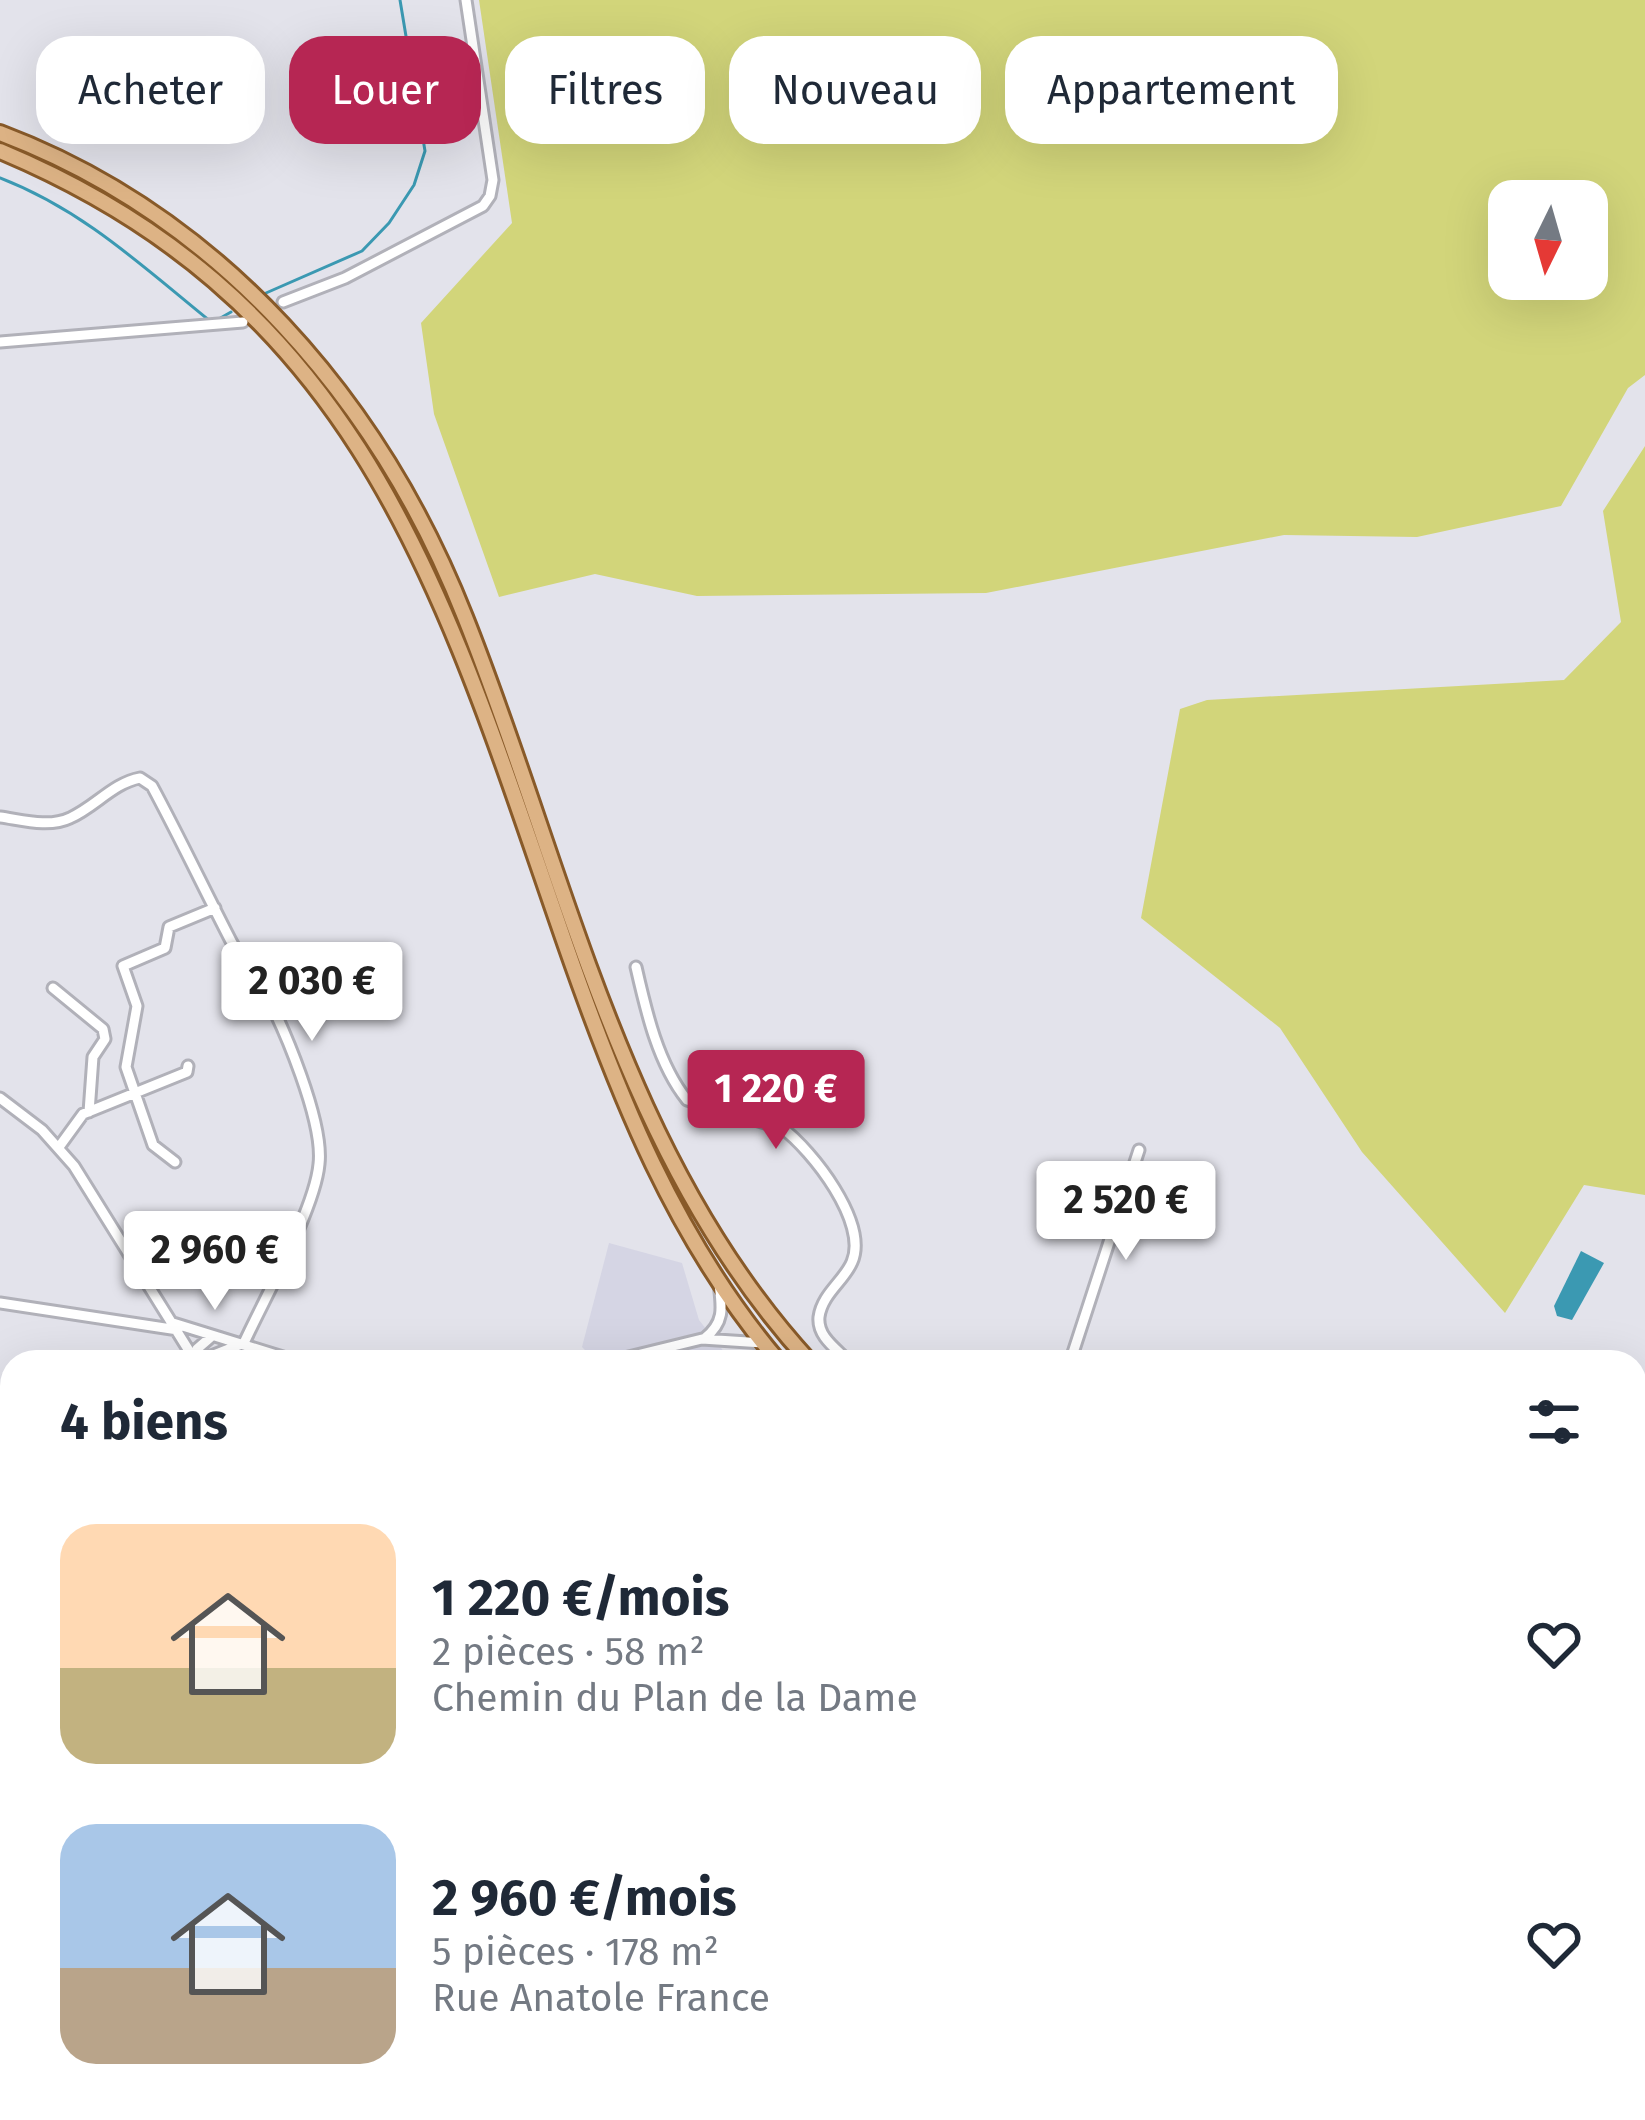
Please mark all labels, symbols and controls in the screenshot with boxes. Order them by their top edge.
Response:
chip: Acheter [36,36,265,144]
chip: Louer [289,36,481,144]
chip: Filtres [505,36,705,144]
chip: Nouveau [729,36,981,144]
chip: Appartement [1005,36,1338,144]
north arrow [1488,180,1608,300]
map controls [1488,180,1608,300]
pin: 2 030 € [201,942,423,1044]
text: 2 030 € [248,958,376,1004]
pin: 1 220 € [665,1050,887,1152]
text: 1 220 € [715,1066,837,1112]
pin: 2 520 € [1015,1161,1237,1263]
text: 2 520 € [1063,1177,1189,1223]
pin: 2 960 € [104,1211,326,1313]
text: 2 960 € [151,1227,279,1273]
icon: filters [1521,1389,1587,1455]
text: 4 biens [60,1391,228,1453]
text: 1 220 €/mois [432,1567,729,1629]
icon: home [156,1572,300,1716]
icon: heart [1521,1611,1587,1677]
text: 2 pièces · 58 m² [432,1629,705,1675]
text: Chemin du Plan de la Dame [432,1675,918,1721]
text: 2 960 €/mois [432,1867,737,1929]
icon: home [156,1872,300,2016]
icon: heart [1521,1911,1587,1977]
text: 5 pièces · 178 m² [432,1929,719,1975]
text: Rue Anatole France [432,1975,770,2021]

